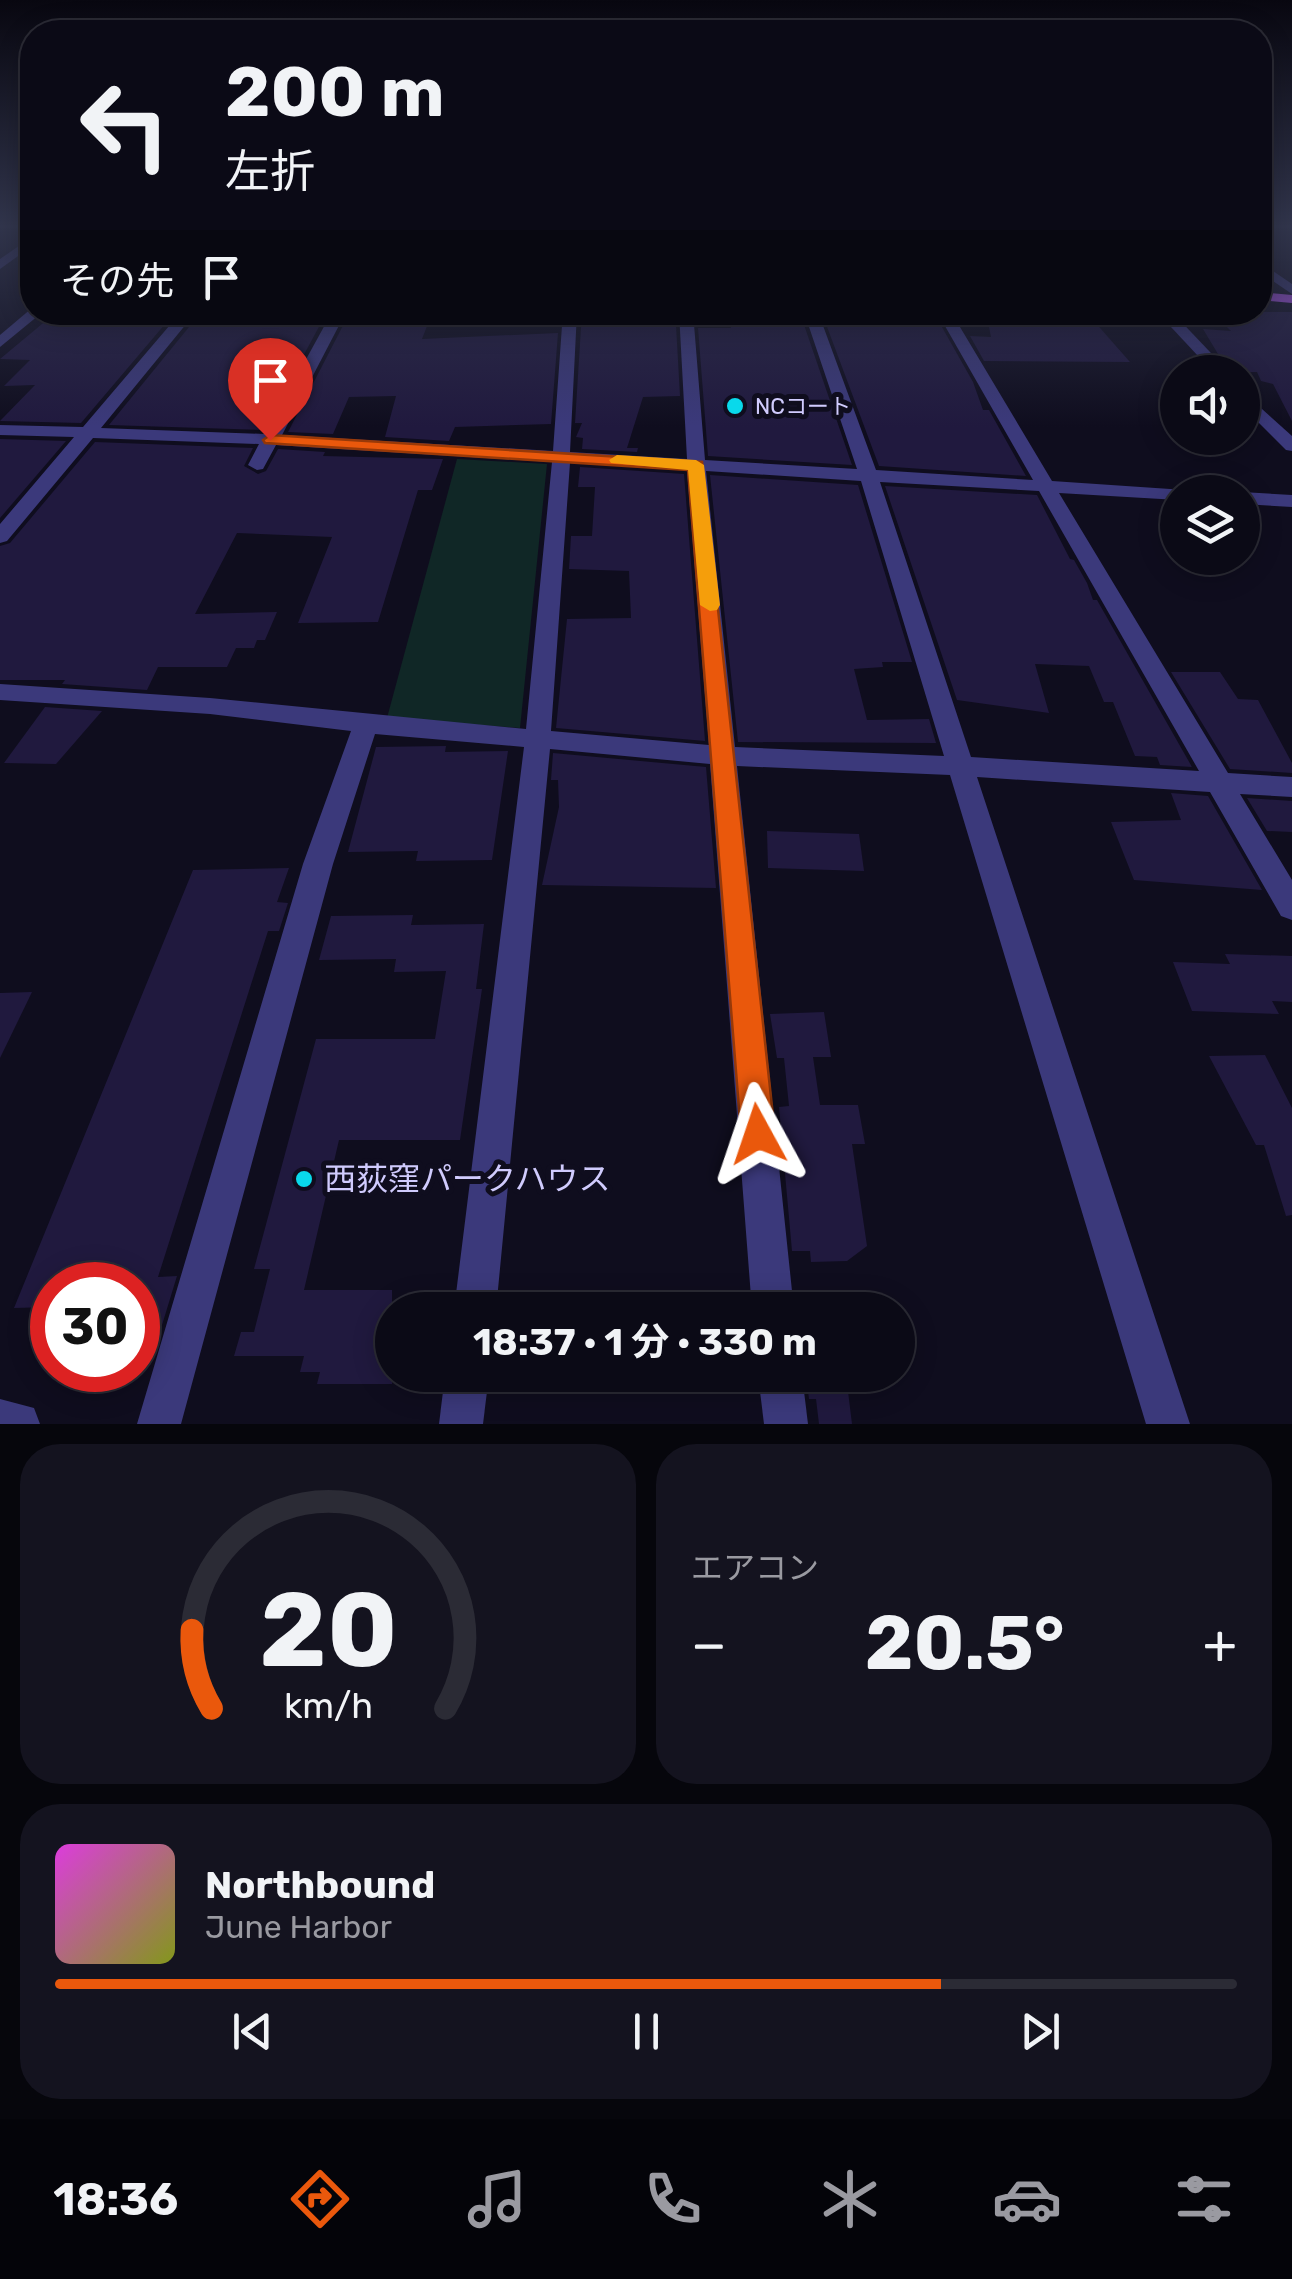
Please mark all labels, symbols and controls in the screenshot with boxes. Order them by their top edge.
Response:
text: 200 m [225,51,445,134]
icon: left [60,60,190,190]
text: 左折 [225,145,315,198]
icon: arrive [194,250,249,305]
text: その先 [60,258,174,304]
pin [228,338,313,441]
icon: arrive [243,353,298,408]
map controls [1160,355,1260,575]
button: sound [1160,355,1260,455]
place label: NCコート [755,393,851,420]
marker: NCコート [724,395,746,417]
button: layers [1160,475,1260,575]
position arrow [706,1082,810,1186]
place label: 西荻窪パークハウス [324,1160,610,1198]
marker: 西荻窪パークハウス [293,1168,315,1190]
speed limit sign: 30 [30,1262,160,1392]
text: 18:37 · 1 分 · 330 m [473,1319,817,1365]
text: エアコン [691,1549,819,1587]
text: 20 [259,1569,397,1692]
text: 20.5° [865,1599,1065,1688]
text: − [691,1612,727,1677]
text: + [1203,1612,1237,1677]
text: km/h [283,1685,373,1727]
text: Northbound [205,1862,435,1908]
text: June Harbor [205,1908,392,1946]
icon: previous [225,2004,280,2059]
icon: pause [619,2004,674,2059]
icon: next [1013,2004,1068,2059]
icon: directions [285,2164,355,2234]
icon: music [462,2164,532,2234]
icon: phone [638,2164,708,2234]
icon: climate [815,2164,885,2234]
icon: car [992,2164,1062,2234]
icon: filters [1169,2164,1239,2234]
text: 18:36 [53,2173,178,2226]

